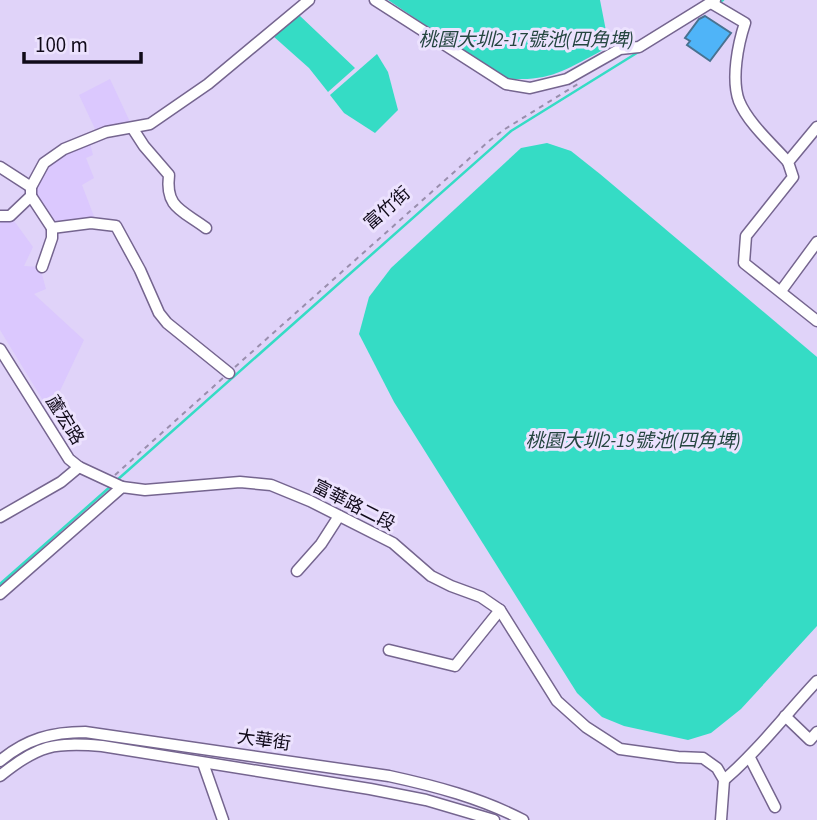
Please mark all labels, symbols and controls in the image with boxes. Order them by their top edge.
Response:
scale bar [24,21,142,65]
water label: 桃園大圳2-17號池(四角埤) [418,27,634,54]
text: 100 m [35,30,88,60]
street label: 富竹街 [359,181,416,236]
street label: 蘆宏路 [40,391,89,450]
water label: 桃園大圳2-19號池(四角埤) [525,428,741,455]
street label: 富華路二段 [308,474,400,537]
street label: 大華街 [235,724,292,757]

